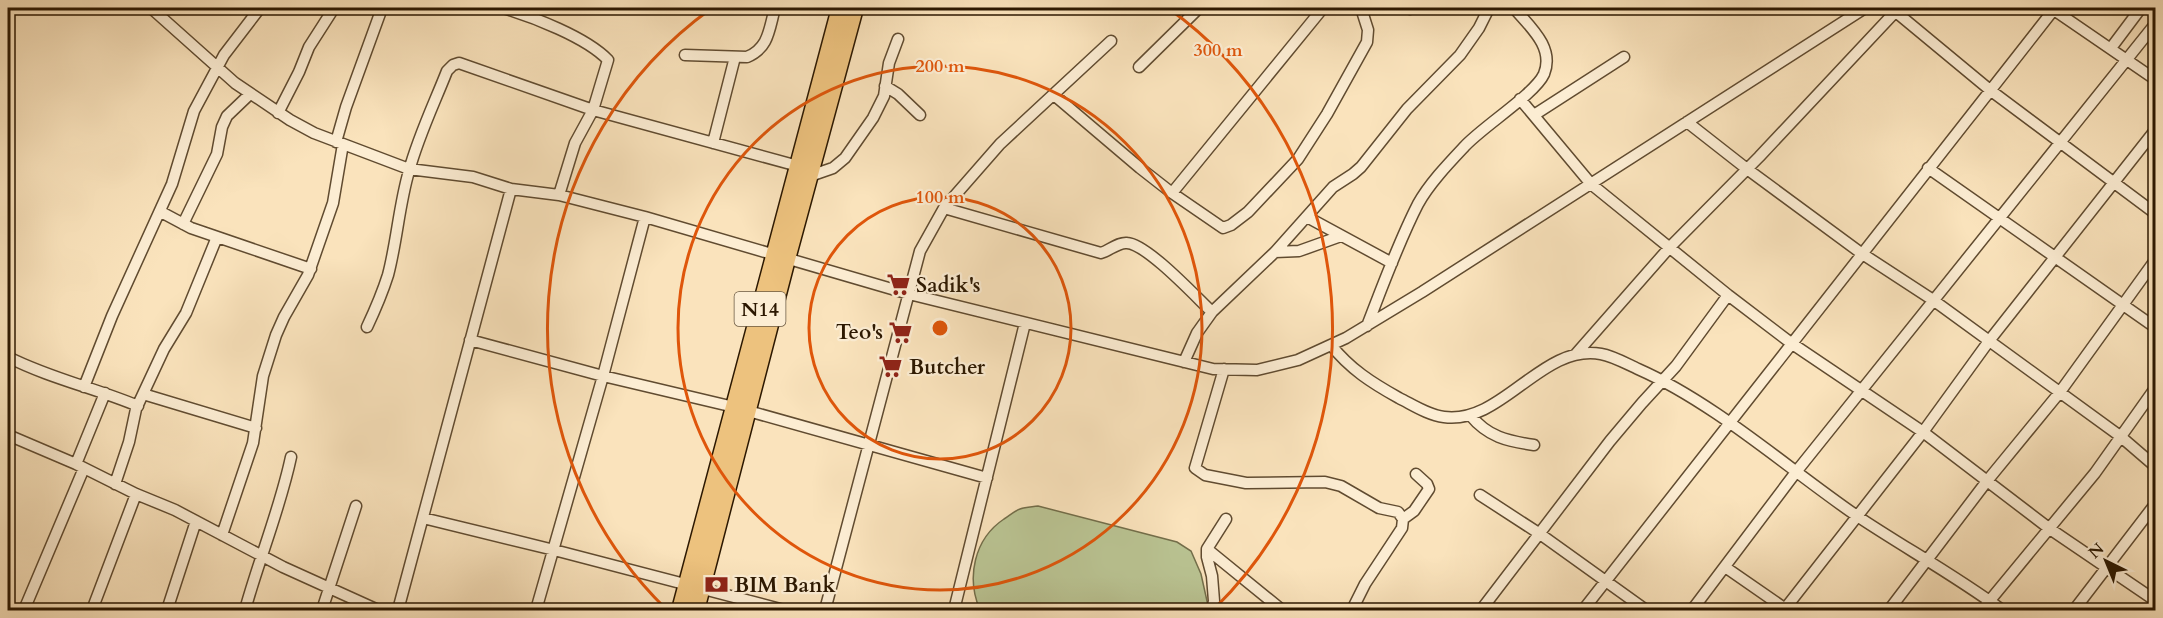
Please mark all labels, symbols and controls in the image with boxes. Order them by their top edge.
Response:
text: 300 m [1193,38,1243,63]
text: 200 m [915,54,965,79]
text: 100 m [915,185,965,210]
place label: Sadik's [916,271,981,300]
supermarket icon: Sadik's [885,272,911,298]
road number: N14 [734,292,786,326]
place label: Teo's [836,318,883,347]
centre of rings [930,318,950,338]
supermarket icon: Teo's [888,319,914,345]
place label: Butcher [909,353,986,382]
supermarket icon: Butcher [878,354,904,380]
north arrow [2076,531,2136,591]
text: N [2084,538,2109,564]
place label: BIM Bank [734,571,836,600]
bank icon: BIM Bank [703,572,729,598]

